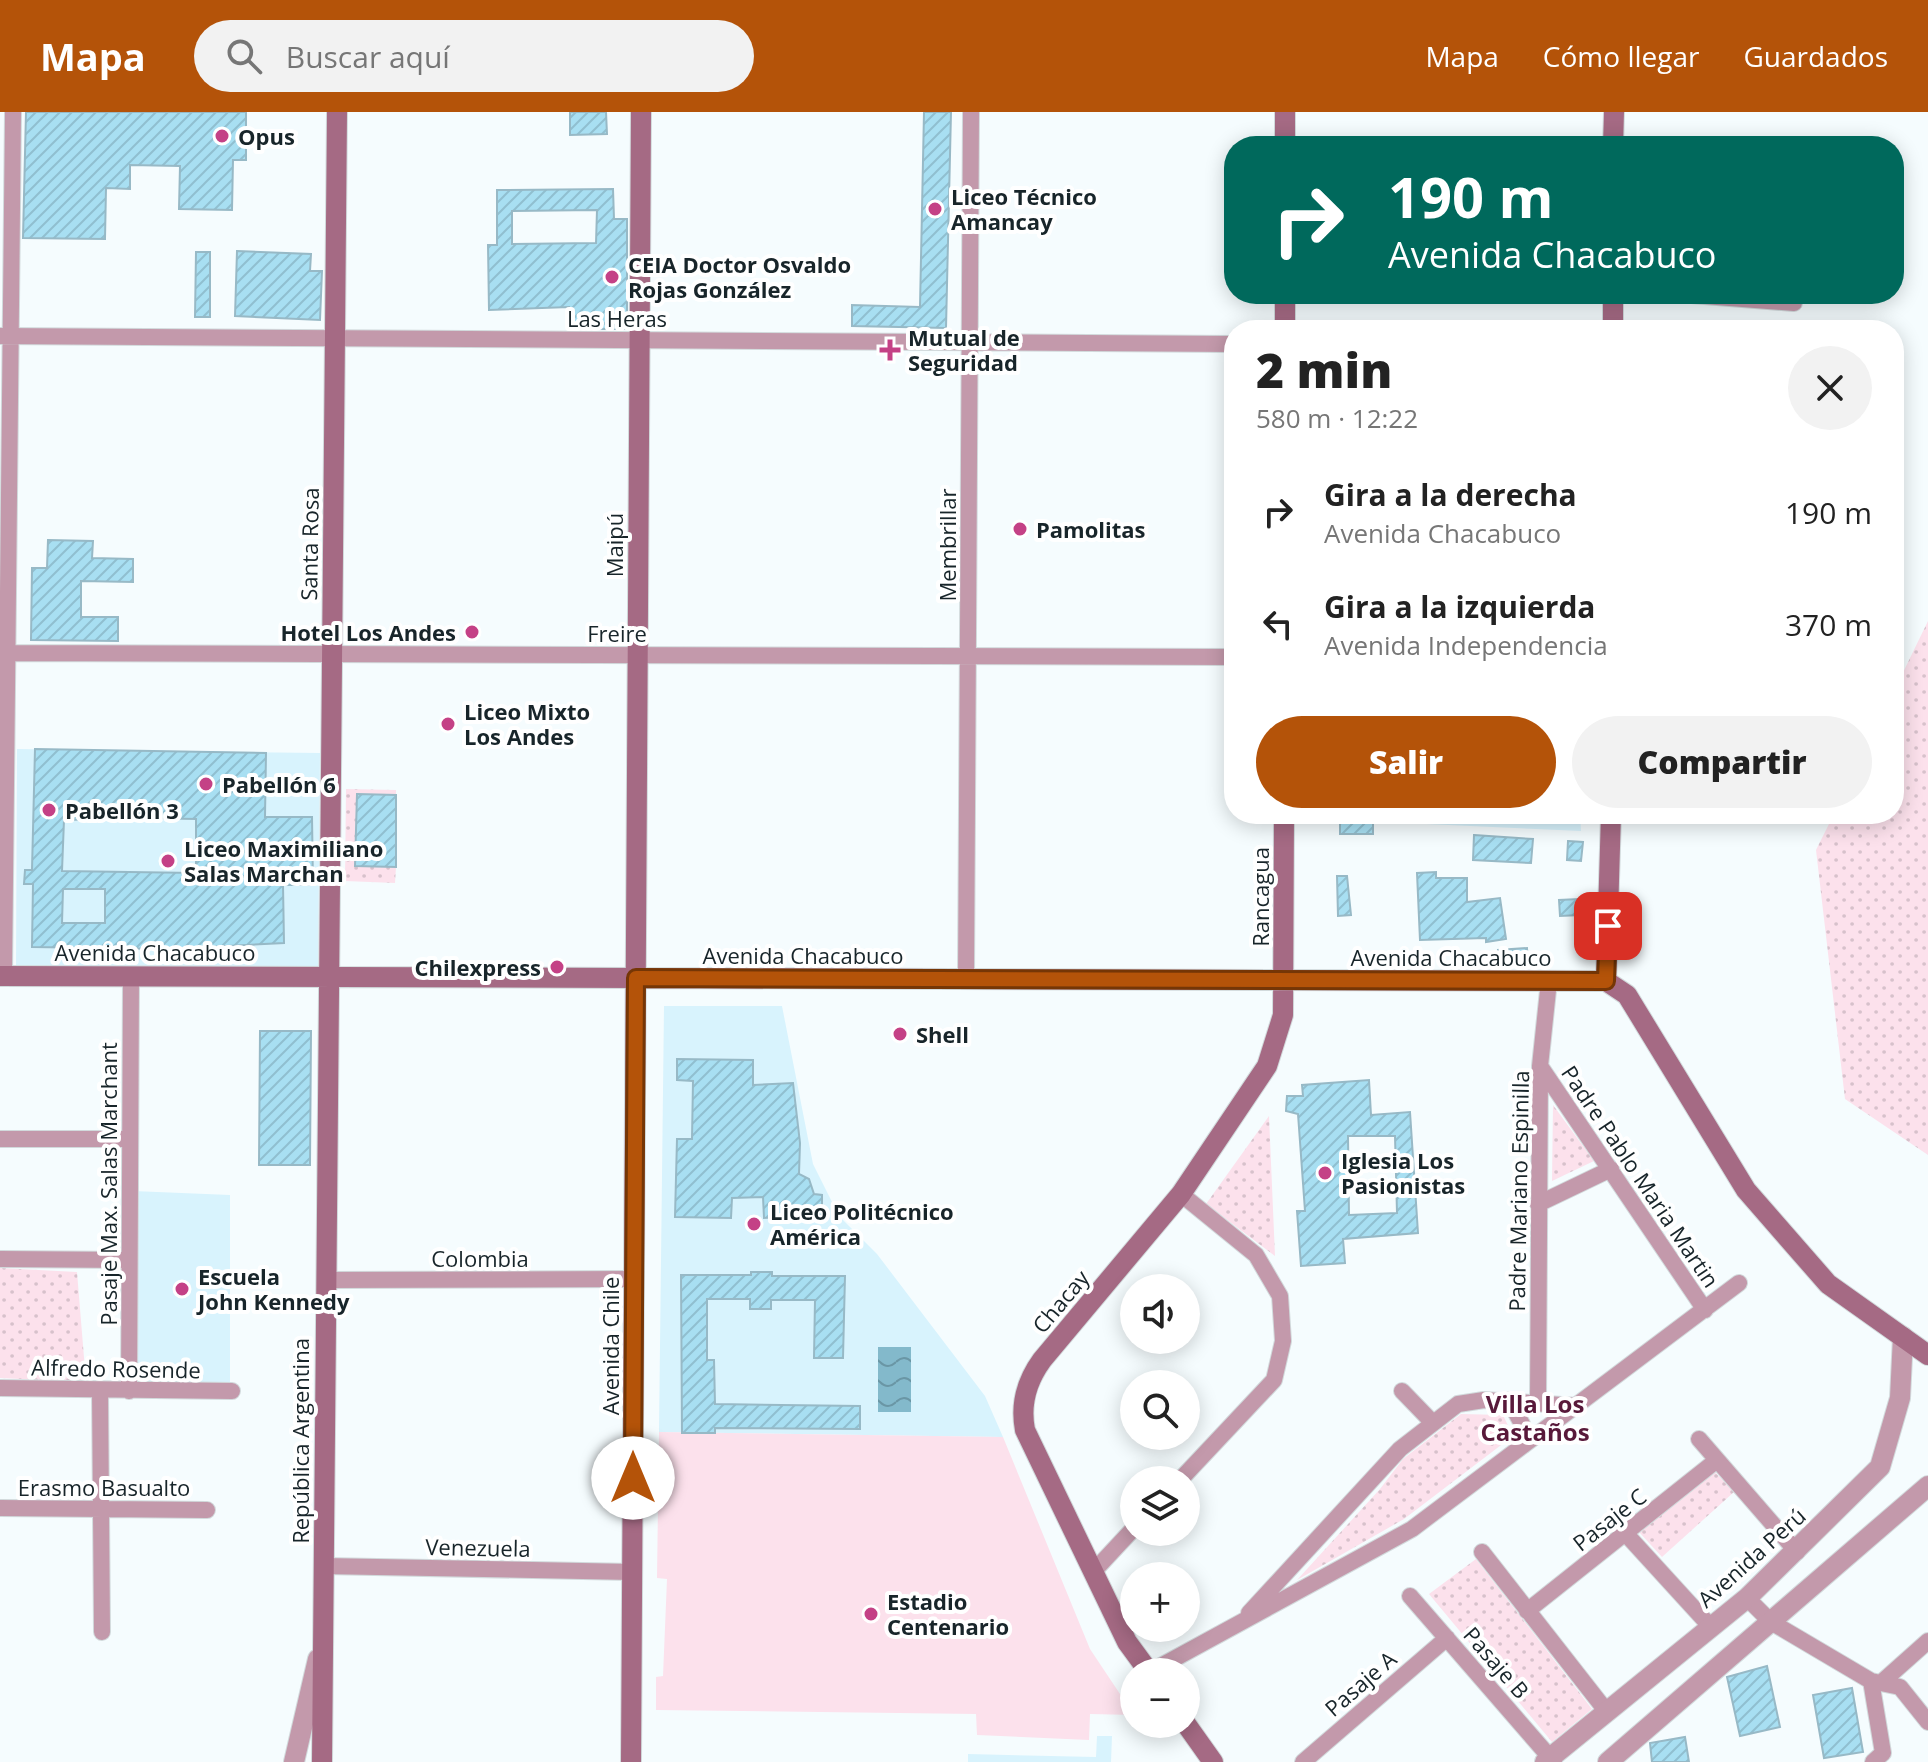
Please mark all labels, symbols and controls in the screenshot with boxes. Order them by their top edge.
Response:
search box [194,20,754,92]
text: Mapa [40,30,146,82]
icon: search [222,34,266,78]
text: Buscar aquí [286,36,450,77]
text: Mapa [1425,37,1499,75]
text: Cómo llegar [1543,37,1699,75]
text: Guardados [1743,37,1888,75]
place label: Opus [238,121,295,151]
marker: Opus [213,127,231,145]
text: 190 m [1388,158,1554,234]
icon: right [1256,168,1360,272]
place label: Liceo Técnico Amancay [951,181,1097,236]
marker: Liceo Técnico Amancay [926,200,944,218]
text: Avenida Chacabuco [1388,230,1717,279]
place label: CEIA Doctor Osvaldo Rojas González [628,249,851,304]
marker: CEIA Doctor Osvaldo Rojas González [603,268,621,286]
street label: Las Heras [567,303,667,333]
place label: Mutual de Seguridad [908,322,1020,377]
text: 2 min [1256,337,1392,402]
marker: Mutual de Seguridad [879,339,901,361]
button: close [1788,346,1872,430]
text: 580 m · 12:22 [1256,400,1418,436]
text: Gira a la derecha [1324,474,1577,515]
street label: Santa Rosa [293,487,325,601]
street label: Membrillar [932,489,962,601]
icon: right [1256,490,1300,534]
text: 190 m [1785,492,1872,533]
street label: Maipú [599,513,629,577]
place label: Pamolitas [1036,514,1146,544]
text: Avenida Chacabuco [1324,515,1561,551]
marker: Pamolitas [1011,520,1029,538]
text: Gira a la izquierda [1324,586,1596,627]
icon: left [1256,602,1300,646]
text: 370 m [1785,604,1872,645]
place label: Hotel Los Andes [280,617,456,647]
street label: Freire [587,618,647,648]
marker: Hotel Los Andes [463,623,481,641]
text: Avenida Independencia [1324,627,1608,663]
place label: Liceo Mixto Los Andes [464,696,590,751]
marker: Liceo Mixto Los Andes [439,715,457,733]
button: Salir [1256,716,1556,808]
button: Compartir [1572,716,1872,808]
place label: Pabellón 6 [222,769,336,799]
marker: Pabellón 6 [197,775,215,793]
place label: Pabellón 3 [65,795,179,825]
marker: Pabellón 3 [40,801,58,819]
place label: Liceo Maximiliano Salas Marchan [184,833,383,888]
street label: Rancagua [1245,847,1275,947]
marker: Liceo Maximiliano Salas Marchan [159,852,177,870]
pin [1574,892,1642,960]
icon: arrive [1586,904,1630,948]
street label: Avenida Chacabuco [55,937,255,967]
street label: Avenida Chacabuco [703,940,903,970]
street label: Avenida Chacabuco [1351,942,1551,972]
place label: Chilexpress [415,952,541,982]
marker: Chilexpress [548,958,566,976]
place label: Shell [916,1019,969,1049]
marker: Shell [891,1025,909,1043]
street label: Pasaje Max. Salas Marchant [93,1042,123,1326]
street label: Padre Pablo Maria Martin [1555,1059,1727,1293]
street label: Padre Mariano Espinilla [1501,1070,1535,1312]
place label: Iglesia Los Pasionistas [1341,1145,1465,1200]
marker: Iglesia Los Pasionistas [1316,1164,1334,1182]
place label: Liceo Politécnico América [770,1196,954,1251]
marker: Liceo Politécnico América [745,1215,763,1233]
street label: Colombia [431,1243,529,1273]
place label: Escuela John Kennedy [196,1261,350,1316]
street label: Chacay [1025,1263,1096,1339]
map controls [1120,1274,1200,1738]
button: sound [1120,1274,1200,1354]
street label: Avenida Chile [595,1277,625,1415]
marker: Escuela John Kennedy [173,1280,191,1298]
street label: República Argentina [285,1338,315,1544]
street label: Alfredo Rosende [31,1352,201,1384]
button: search [1120,1370,1200,1450]
district label: Villa Los Castaños [1480,1387,1590,1448]
position arrow [591,1436,675,1520]
button: layers [1120,1466,1200,1546]
street label: Erasmo Basualto [18,1472,190,1502]
street label: Pasaje C [1566,1481,1652,1557]
street label: Avenida Perú [1691,1500,1811,1614]
street label: Venezuela [425,1531,531,1563]
button: + [1120,1562,1200,1642]
place label: Estadio Centenario [887,1586,1009,1641]
marker: Estadio Centenario [862,1605,880,1623]
street label: Pasaje B [1457,1620,1537,1704]
street label: Pasaje A [1318,1644,1402,1722]
button: − [1120,1658,1200,1738]

